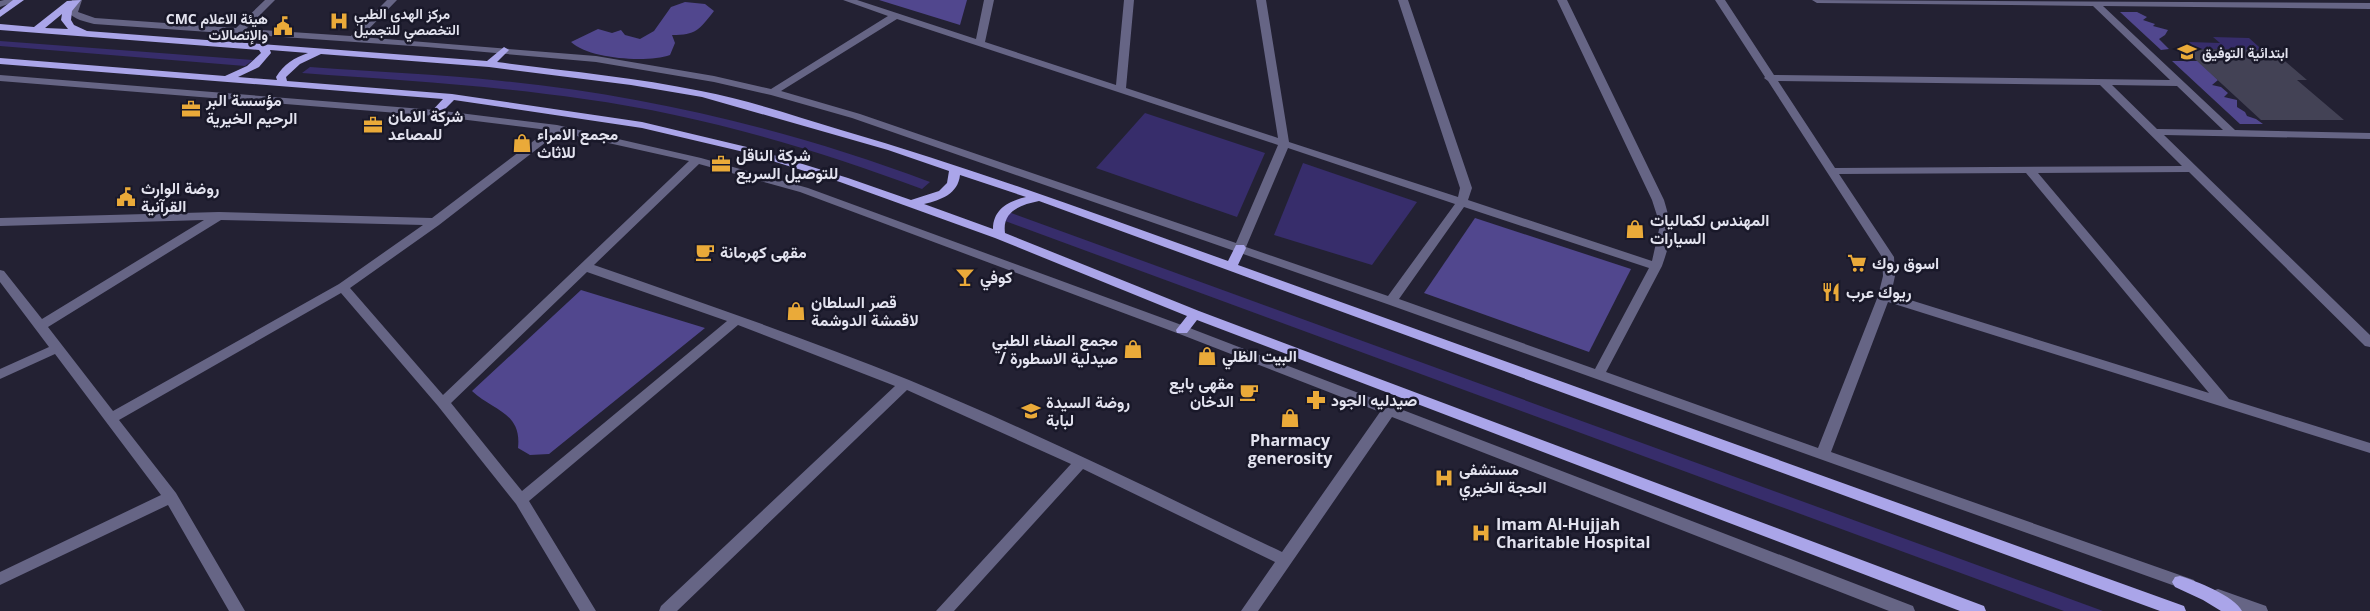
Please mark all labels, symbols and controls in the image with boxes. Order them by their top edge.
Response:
place label: مركز الهدى الطبي التخصصي للتجميل [354,4,460,42]
place label: CMC هيئة الاعلام والإتصالات [166,9,268,45]
hospital icon: مركز الهدى الطبي التخصصي للتجميل [328,10,350,32]
public building icon: CMC هيئة الاعلام والإتصالات [272,15,294,37]
school or university icon: ابتدائية التوفيق [2176,41,2198,63]
place label: ابتدائية التوفيق [2202,43,2288,62]
place label: مؤسسة البر الرحيم الخيرية [205,89,297,129]
office icon: مؤسسة البر الرحيم الخيرية [180,98,202,120]
place label: شركة الامان للمصاعد [388,105,464,145]
office icon: شركة الامان للمصاعد [362,114,384,136]
place label: مجمع الامراء للاثاث [537,123,619,163]
shop icon: مجمع الامراء للاثاث [511,132,533,154]
place label: شركة الناقل للتوصيل السريع [736,144,838,185]
office icon: شركة الناقل للتوصيل السريع [710,153,732,175]
place label: روضة الوارث القرآنية [141,177,220,217]
public building icon: روضة الوارث القرآنية [115,186,137,208]
place label: المهندس لكماليات السيارات [1650,209,1769,249]
shop icon: المهندس لكماليات السيارات [1624,218,1646,240]
cafe icon: مقهى كهرمانة [694,241,716,263]
place label: مقهى كهرمانة [720,241,807,263]
supermarket icon: اسوق روك [1846,252,1868,274]
place label: اسوق روك [1872,252,1939,274]
bar icon: كوفي [954,266,976,288]
place label: كوفي [980,266,1013,291]
restaurant icon: ريوك عرب [1820,281,1842,303]
place label: ريوك عرب [1846,281,1912,303]
place label: قصر السلطان لاقمشة الدوشمة [811,291,919,331]
shop icon: قصر السلطان لاقمشة الدوشمة [785,300,807,322]
place label: مجمع الصفاء الطبي / صيدلية الاسطورة [992,329,1118,369]
shop icon: مجمع الصفاء الطبي / صيدلية الاسطورة [1122,338,1144,360]
shop icon: البيت الظلي [1196,345,1218,367]
place label: البيت الظلي [1222,345,1297,370]
place label: مقهى بايع الدخان [1169,372,1234,412]
cafe icon: مقهى بايع الدخان [1238,381,1260,403]
pharmacy icon: صيدليه الجود [1305,389,1327,411]
place label: صيدليه الجود [1331,389,1417,411]
place label: روضة السيدة لبابة [1046,391,1130,431]
school or university icon: روضة السيدة لبابة [1020,400,1042,422]
shop icon: Pharmacy generosity [1279,407,1301,429]
place label: Pharmacy generosity [1248,429,1333,469]
place label: مستشفى الحجة الخيري [1459,458,1547,501]
hospital icon: مستشفى الحجة الخيري [1433,467,1455,489]
place label: Imam Al-Hujjah Charitable Hospital [1496,513,1650,553]
hospital icon: Imam Al-Hujjah Charitable Hospital [1470,522,1492,544]

